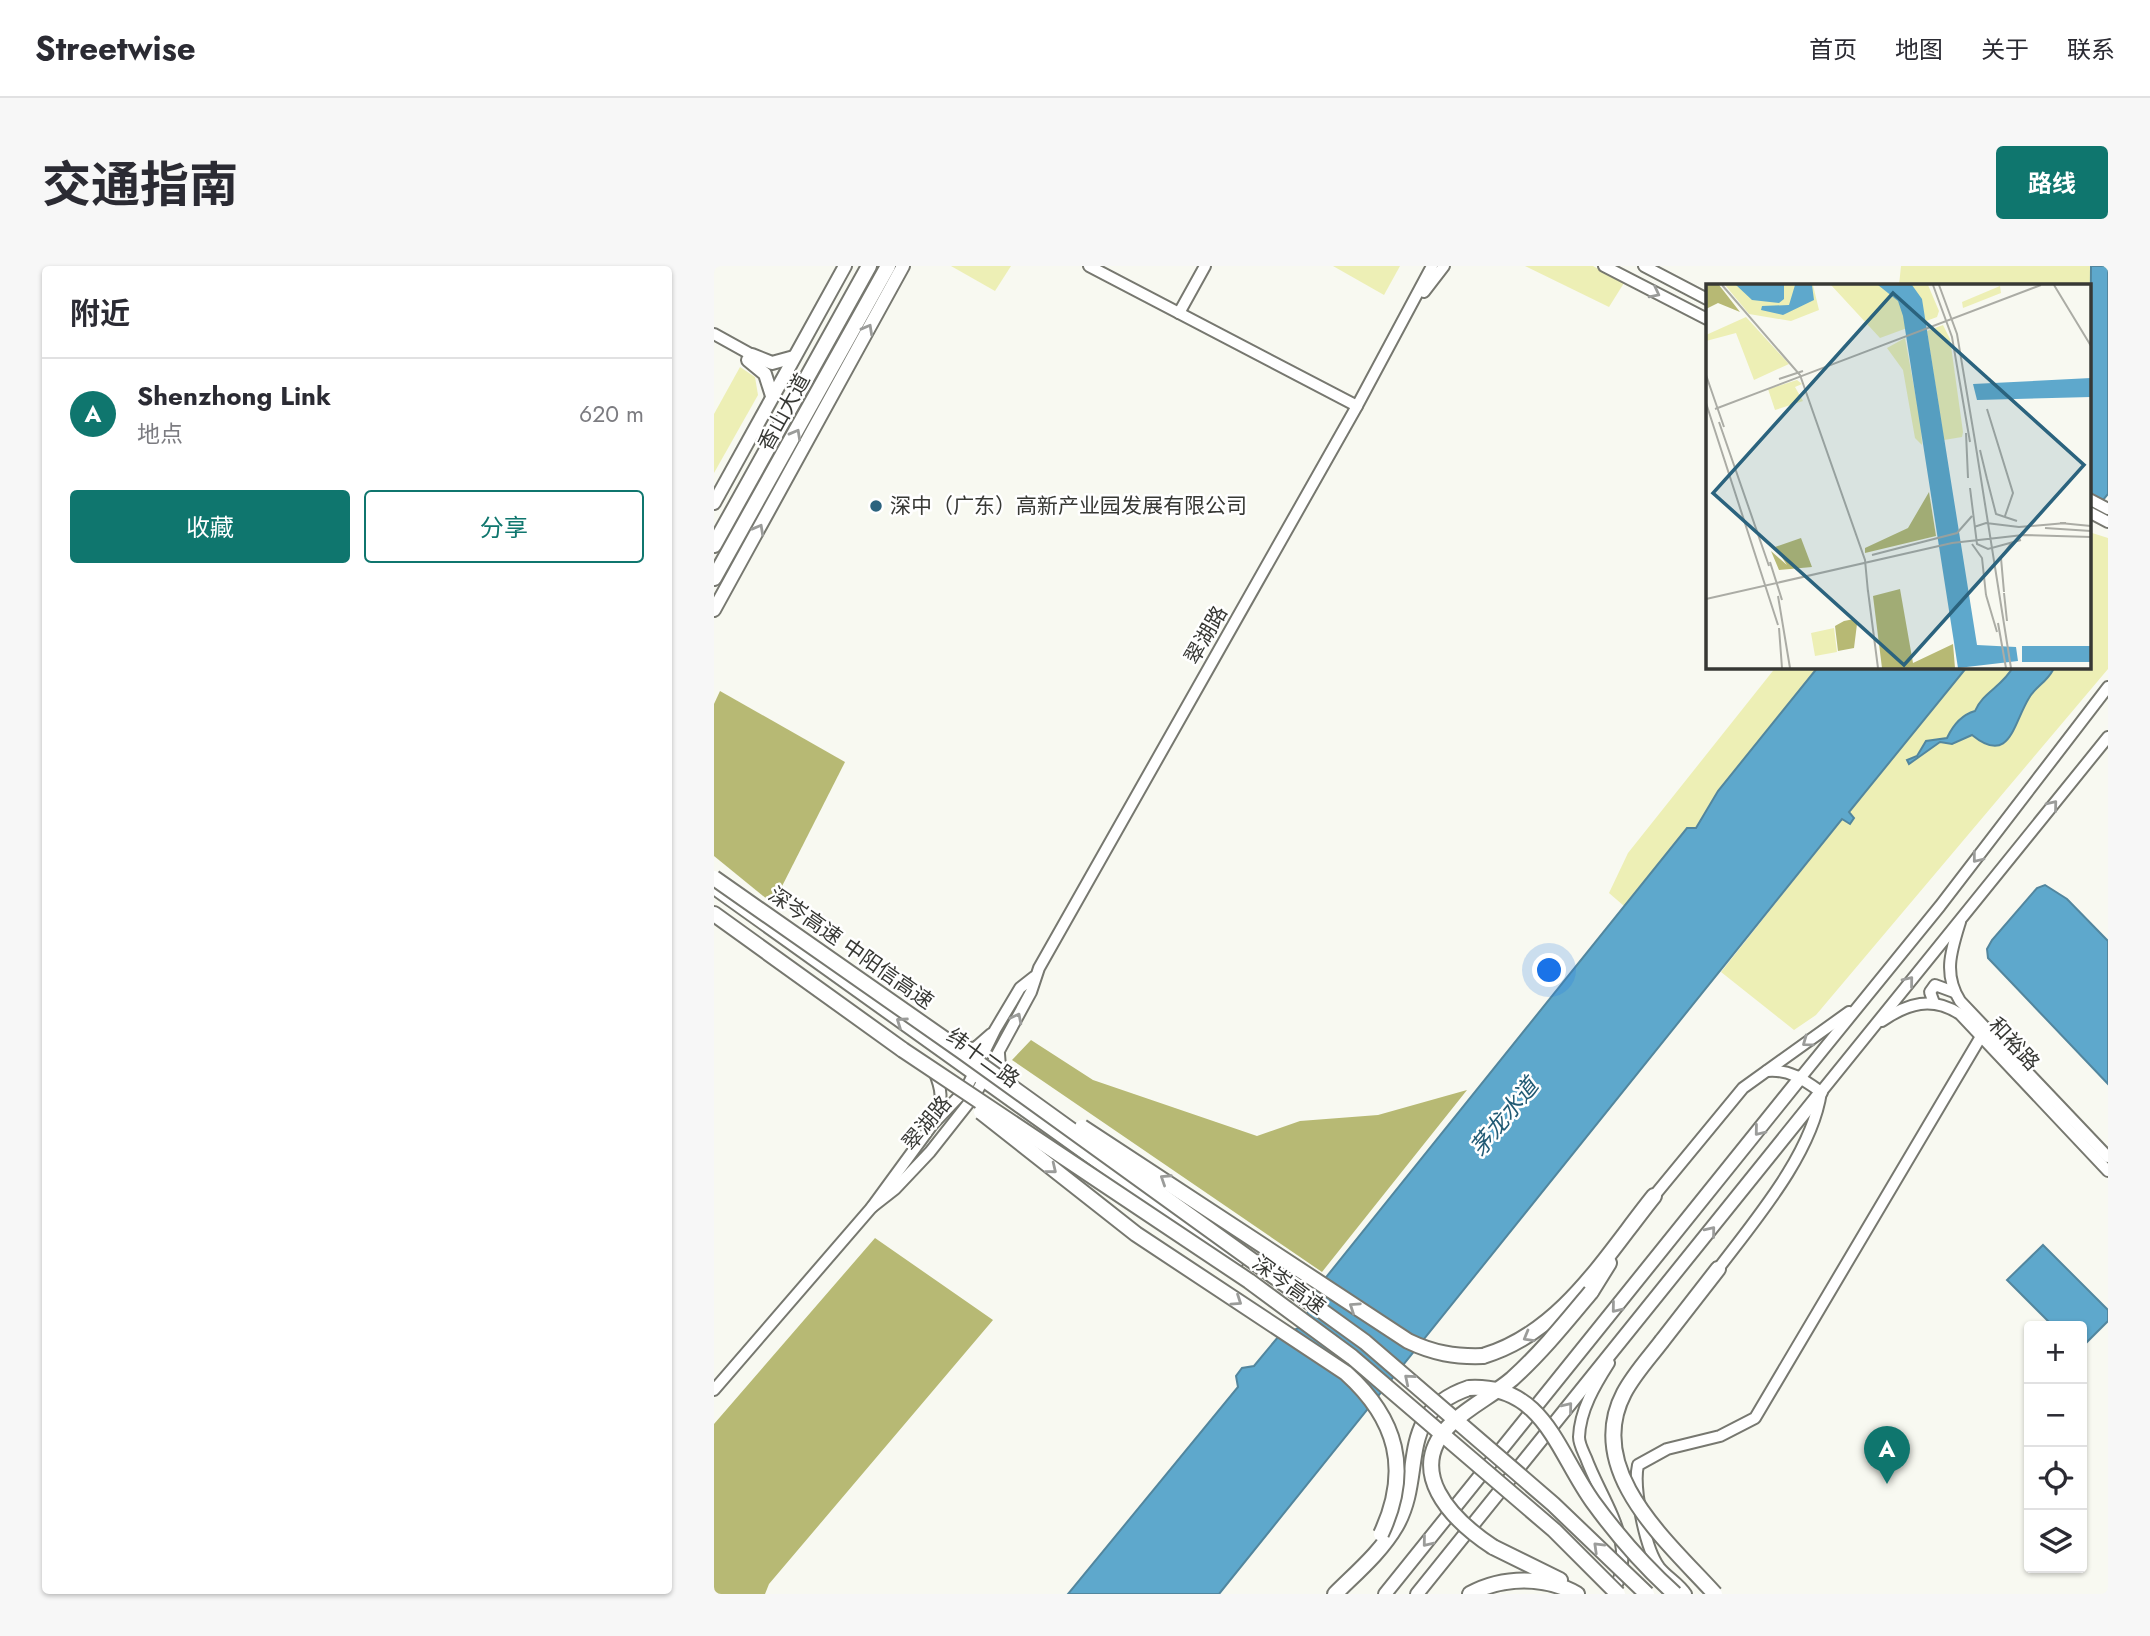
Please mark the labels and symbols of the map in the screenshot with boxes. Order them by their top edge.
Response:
one-way arrow [1648,284,1661,298]
inset map [1706,284,2091,668]
one-way arrow [860,324,873,337]
street label: 香山大道 [751,368,817,456]
one-way arrow [788,428,801,441]
place label: 深中（广东）高新产业园发展有限公司 [890,491,1247,521]
marker: 深中（广东）高新产业园发展有限公司 [868,498,884,514]
one-way arrow [751,524,764,536]
street label: 翠湖路 [1177,600,1235,670]
one-way arrow [2045,801,2057,814]
one-way arrow [1972,850,1985,863]
street label: 深岑高速 中阳信高速 [762,880,940,1016]
your location [1532,953,1566,987]
one-way arrow [1901,977,1913,990]
street label: 和裕路 [1982,1011,2046,1077]
one-way arrow [1009,1013,1022,1025]
one-way arrow [896,1018,909,1031]
street label: 纬十二路 [940,1021,1026,1095]
one-way arrow [1802,1034,1815,1046]
water label: 茅龙水道 [1462,1068,1548,1163]
street label: 翠湖路 [895,1089,959,1157]
one-way arrow [1754,1123,1767,1135]
one-way arrow [1045,1160,1057,1173]
one-way arrow [1160,1175,1173,1188]
one-way arrow [1703,1226,1716,1238]
street label: 深岑高速 [1246,1248,1332,1322]
one-way arrow [1229,1293,1242,1305]
one-way arrow [1611,1300,1624,1312]
one-way arrow [1349,1302,1362,1315]
one-way arrow [1522,1329,1535,1342]
one-way arrow [1405,1375,1418,1387]
one-way arrow [1560,1403,1572,1416]
pin: A [1864,1426,1910,1484]
one-way arrow [1422,1534,1435,1547]
one-way arrow [1593,1542,1606,1555]

